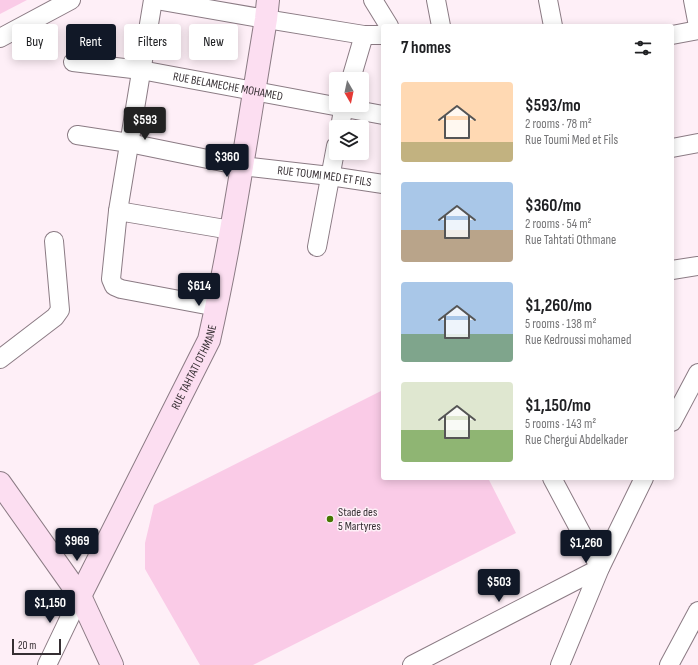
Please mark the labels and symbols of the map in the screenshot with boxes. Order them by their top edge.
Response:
street label: RUE BELAMECHE MOHAMED [172,69,284,104]
north arrow [329,72,369,112]
pin: $593 [121,107,169,141]
pin: $360 [203,144,251,178]
street label: RUE TOUMI MED ET FILS [277,163,372,190]
pin: $614 [175,273,223,307]
street label: RUE TAHTATI OTHMANE [168,323,220,412]
place label: Stade des 5 Martyres [338,505,381,534]
marker: Stade des 5 Martyres [325,514,335,524]
pin: $969 [53,528,101,562]
pin: $1,260 [553,530,619,564]
pin: $503 [475,569,523,603]
pin: $1,150 [17,590,83,624]
scale bar [12,637,61,656]

